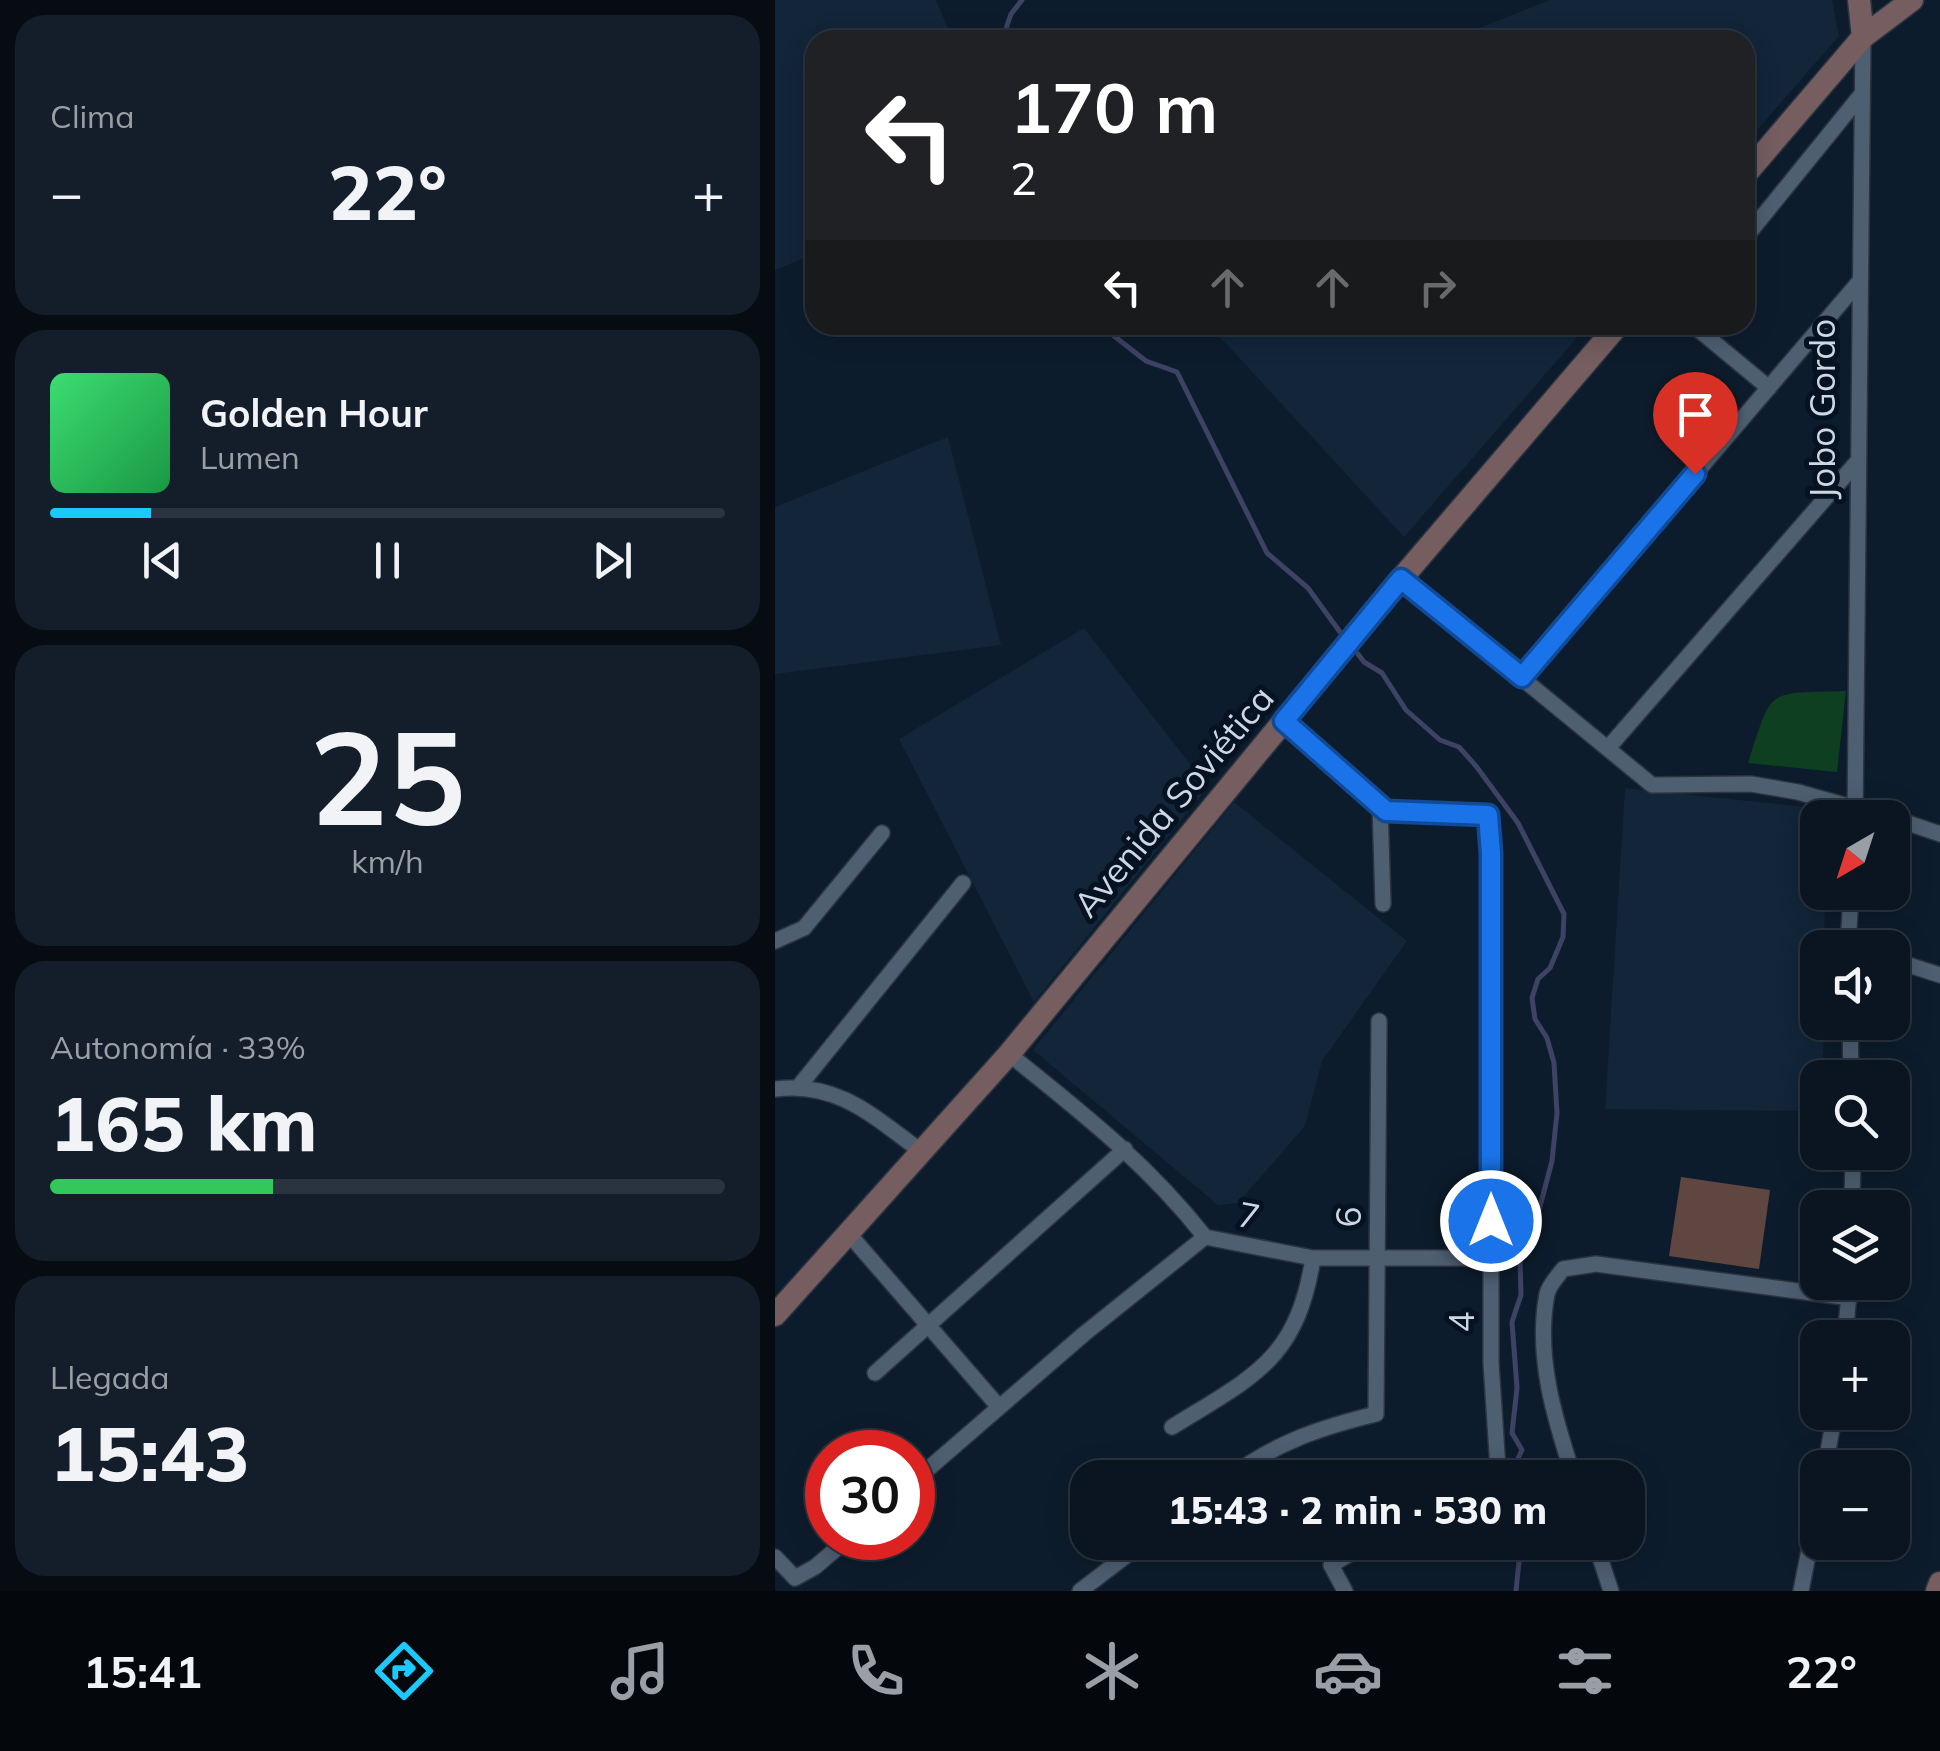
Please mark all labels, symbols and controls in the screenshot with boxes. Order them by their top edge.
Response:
text: 170 m [1010,63,1218,151]
icon: left [845,70,975,200]
text: Clima [50,96,134,136]
text: 22° [328,145,447,239]
text: 2 [1010,150,1037,206]
text: − [50,158,83,227]
text: + [692,158,725,227]
icon: left [1095,260,1150,315]
icon: ahead [1200,260,1255,315]
icon: ahead [1305,260,1360,315]
icon: right [1410,260,1465,315]
street label: Jobo Gordo [1800,319,1844,499]
pin [1653,372,1738,475]
icon: arrive [1668,387,1723,442]
text: Golden Hour [200,389,428,437]
text: Lumen [200,437,300,477]
icon: previous [135,533,190,588]
icon: pause [360,533,415,588]
icon: next [585,533,640,588]
street label: Avenida Soviética [1063,676,1283,926]
text: 25 [309,694,466,858]
north arrow [1800,800,1910,910]
map controls [1800,800,1910,1560]
text: km/h [351,841,424,881]
button: sound [1800,930,1910,1040]
text: Autonomía · 33% [50,1027,306,1067]
button: search [1800,1060,1910,1170]
text: 165 km [50,1076,318,1170]
position arrow [1439,1169,1543,1273]
button: layers [1800,1190,1910,1300]
street label: 7 [1234,1191,1264,1239]
street label: 6 [1326,1206,1370,1228]
street label: 4 [1439,1311,1483,1333]
button: + [1800,1320,1910,1430]
text: Llegada [50,1357,169,1397]
text: 15:43 [50,1406,250,1500]
speed limit sign: 30 [805,1430,935,1560]
button: − [1800,1450,1910,1560]
text: 15:43 · 2 min · 530 m [1168,1486,1547,1534]
icon: directions [369,1636,439,1706]
icon: music [605,1636,675,1706]
icon: phone [841,1636,911,1706]
icon: climate [1077,1636,1147,1706]
icon: car [1313,1636,1383,1706]
icon: filters [1550,1636,1620,1706]
text: 15:41 [83,1643,202,1699]
text: 22° [1786,1643,1857,1699]

